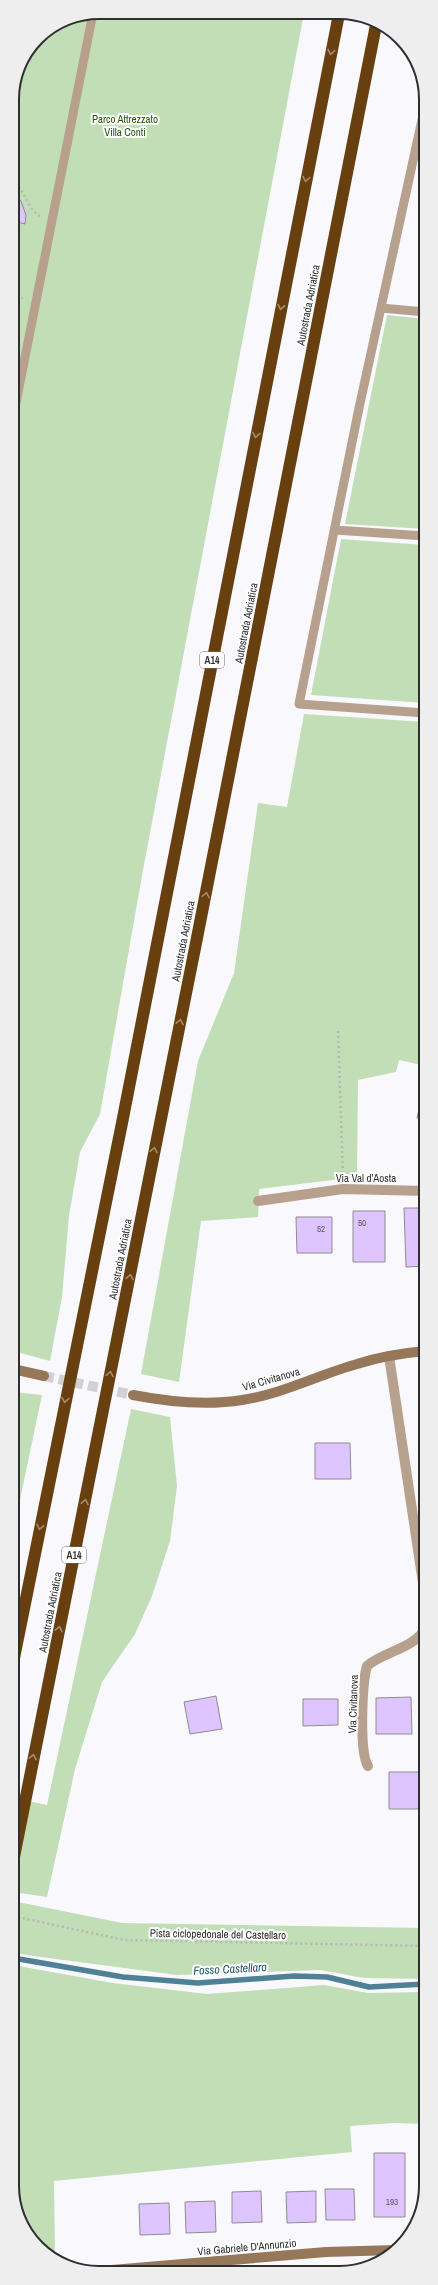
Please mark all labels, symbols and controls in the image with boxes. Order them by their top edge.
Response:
one-way arrow [328,49,336,55]
park label: Parco Attrezzato Villa Conti [92,112,158,139]
one-way arrow [303,176,311,183]
street label: Autostrada Adriatica [293,264,323,347]
one-way arrow [278,304,286,310]
one-way arrow [253,431,261,438]
street label: Autostrada Adriatica [231,582,261,665]
road number: A14 [200,652,224,668]
one-way arrow [201,892,209,898]
street label: Autostrada Adriatica [168,900,198,983]
one-way arrow [175,1019,183,1025]
one-way arrow [149,1146,158,1153]
street label: Via Val d'Aosta [336,1171,396,1185]
house number: 50 [358,1217,366,1229]
street label: Autostrada Adriatica [105,1218,135,1301]
house number: 52 [317,1223,325,1235]
one-way arrow [125,1274,133,1280]
street label: Via Civitanova [241,1364,301,1394]
one-way arrow [106,1371,114,1377]
one-way arrow [61,1397,70,1403]
one-way arrow [80,1499,89,1505]
one-way arrow [36,1524,44,1531]
road number: A14 [62,1547,86,1563]
street label: Autostrada Adriatica [35,1571,65,1654]
one-way arrow [55,1626,63,1632]
street label: Via Civitanova [345,1674,361,1734]
one-way arrow [29,1753,37,1760]
street label: Pista ciclopedonale del Castellaro [150,1926,286,1942]
water label: Fosso Castellaro [193,1959,268,1979]
house number: 193 [386,2196,398,2208]
street label: Via Gabriele D'Annunzio [197,2236,297,2258]

